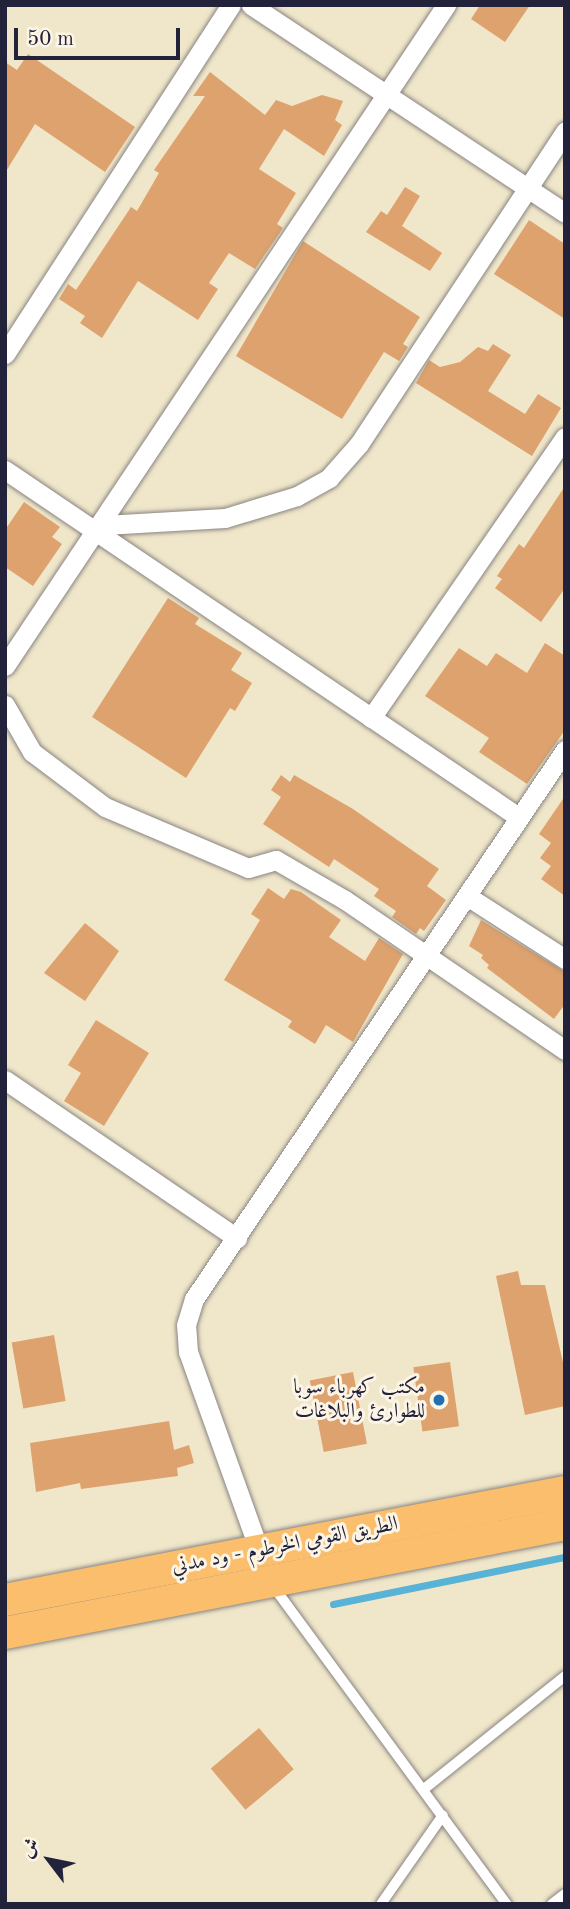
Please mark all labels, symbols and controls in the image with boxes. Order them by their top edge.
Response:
scale bar [18,14,184,58]
text: 50 m [27,29,74,50]
place label: مكتب كهرباء سوبا للطوارئ والبلاغات [293,1375,425,1425]
marker: مكتب كهرباء سوبا للطوارئ والبلاغات [431,1392,447,1408]
street label: الطريق القومي الخرطوم - ود مدني [170,1512,400,1580]
north arrow [14,1825,84,1895]
text: ش [18,1836,44,1862]

